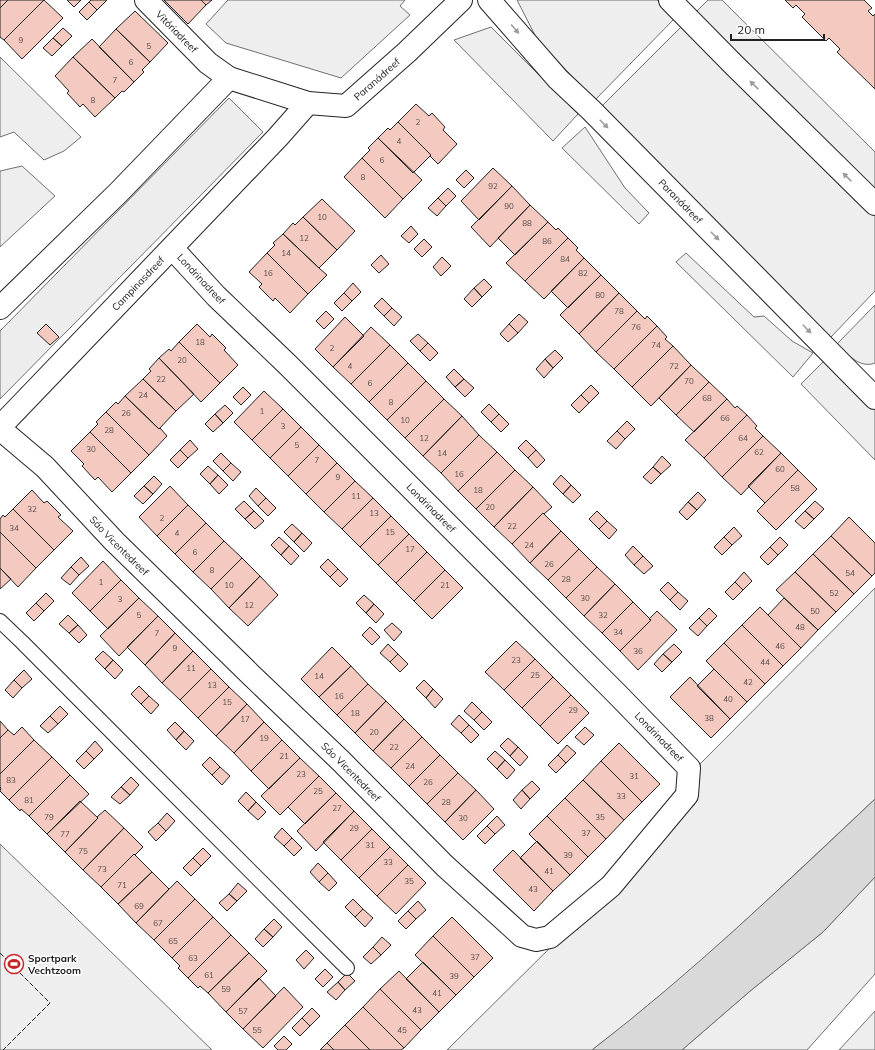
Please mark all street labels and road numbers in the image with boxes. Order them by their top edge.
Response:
street label: Vitóriadreef [153,7,201,56]
street label: Paranádreef [351,55,403,103]
street label: Paranádreef [656,176,706,227]
street label: Londrinadreef [174,251,228,308]
street label: Campinasdreef [109,253,167,313]
street label: Londrinadreef [404,481,459,536]
street label: Sáo Vicentedreef [87,513,152,579]
street label: Londrinadreef [632,709,687,765]
street label: Sáo Vicentedreef [319,739,384,805]

